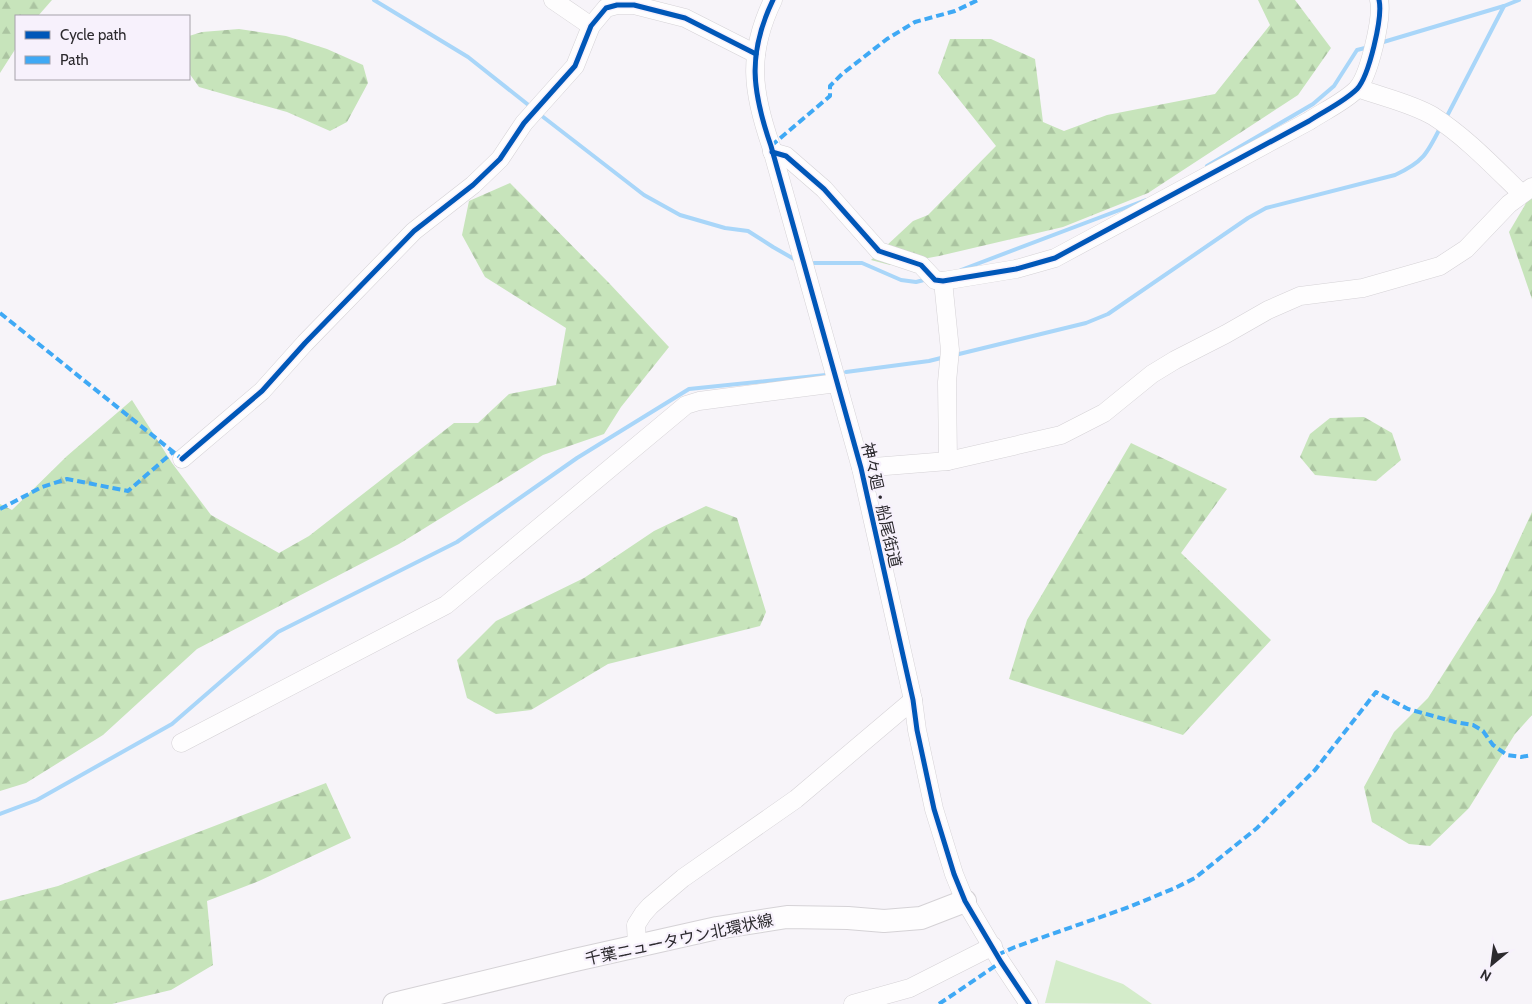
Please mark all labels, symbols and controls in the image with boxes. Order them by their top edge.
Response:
legend [15,15,190,80]
text: Cycle path [60,26,126,44]
text: Path [60,51,89,69]
street label: 神々廻・船尾街道 [858,441,905,570]
street label: 千葉ニュータウン北環状線 [583,910,775,969]
north arrow [1467,939,1517,989]
text: N [1477,965,1494,986]

